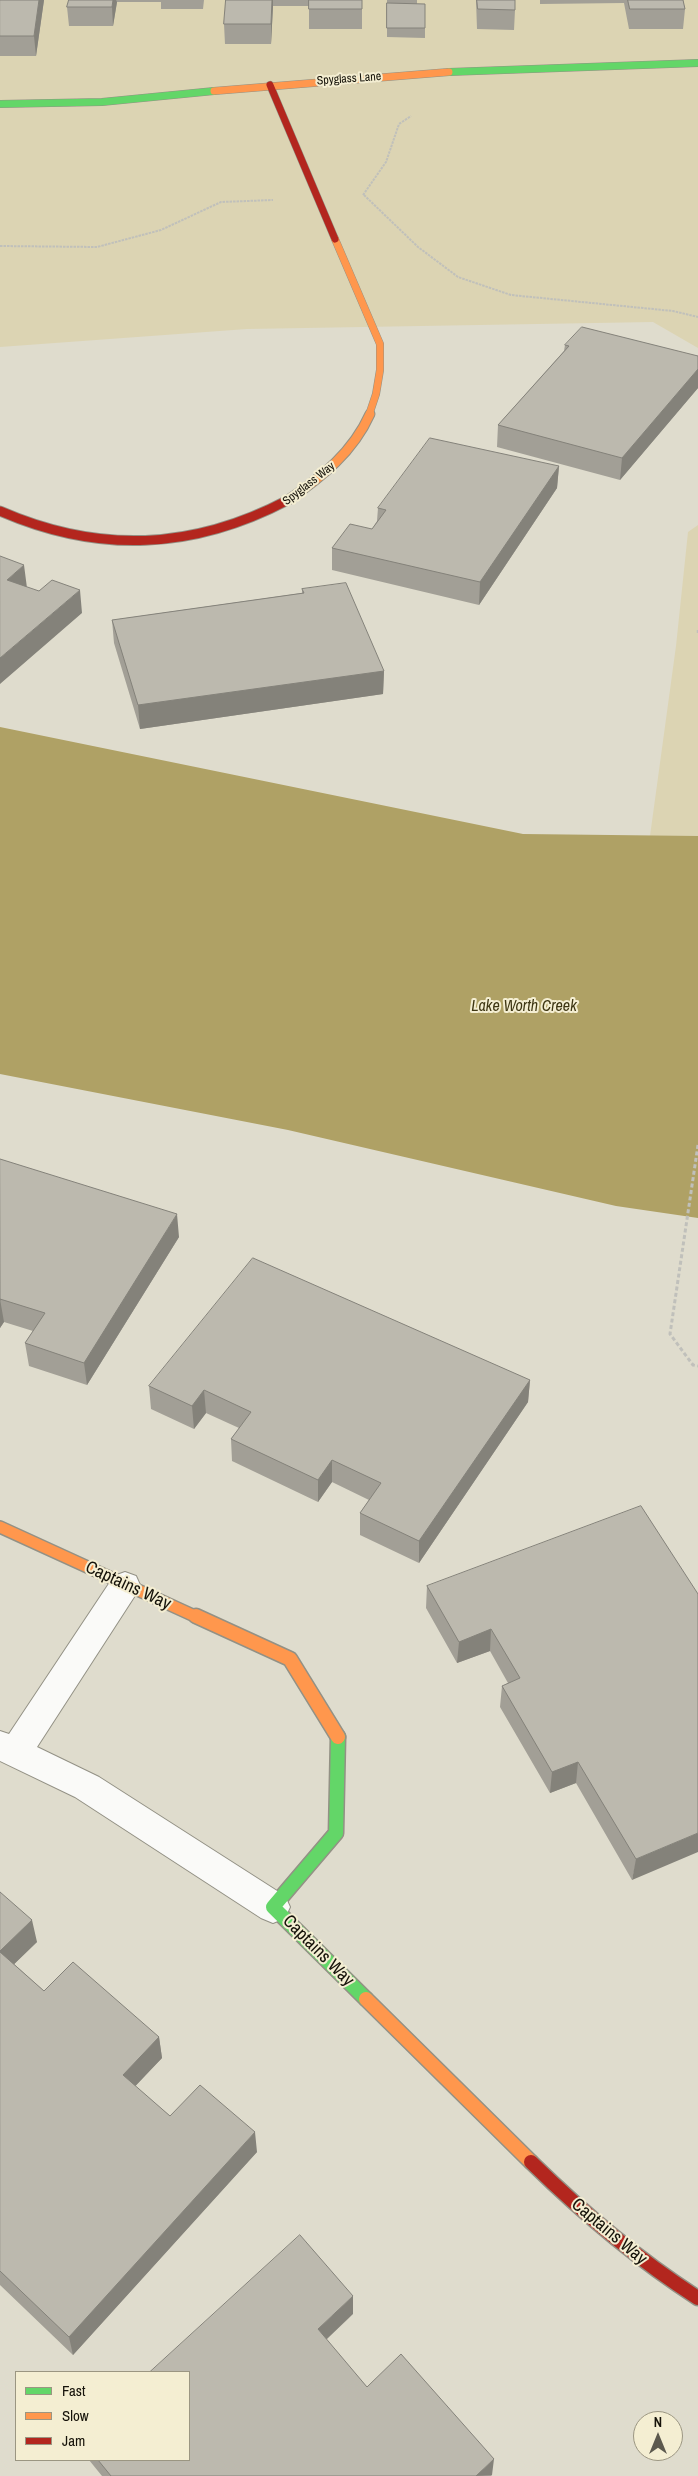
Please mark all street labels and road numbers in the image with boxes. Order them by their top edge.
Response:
street label: Spyglass Lane [316,70,382,88]
street label: Spyglass Way [280,459,338,509]
street label: Captains Way [82,1557,174,1615]
street label: Captains Way [278,1911,358,1991]
street label: Captains Way [567,2194,651,2270]

